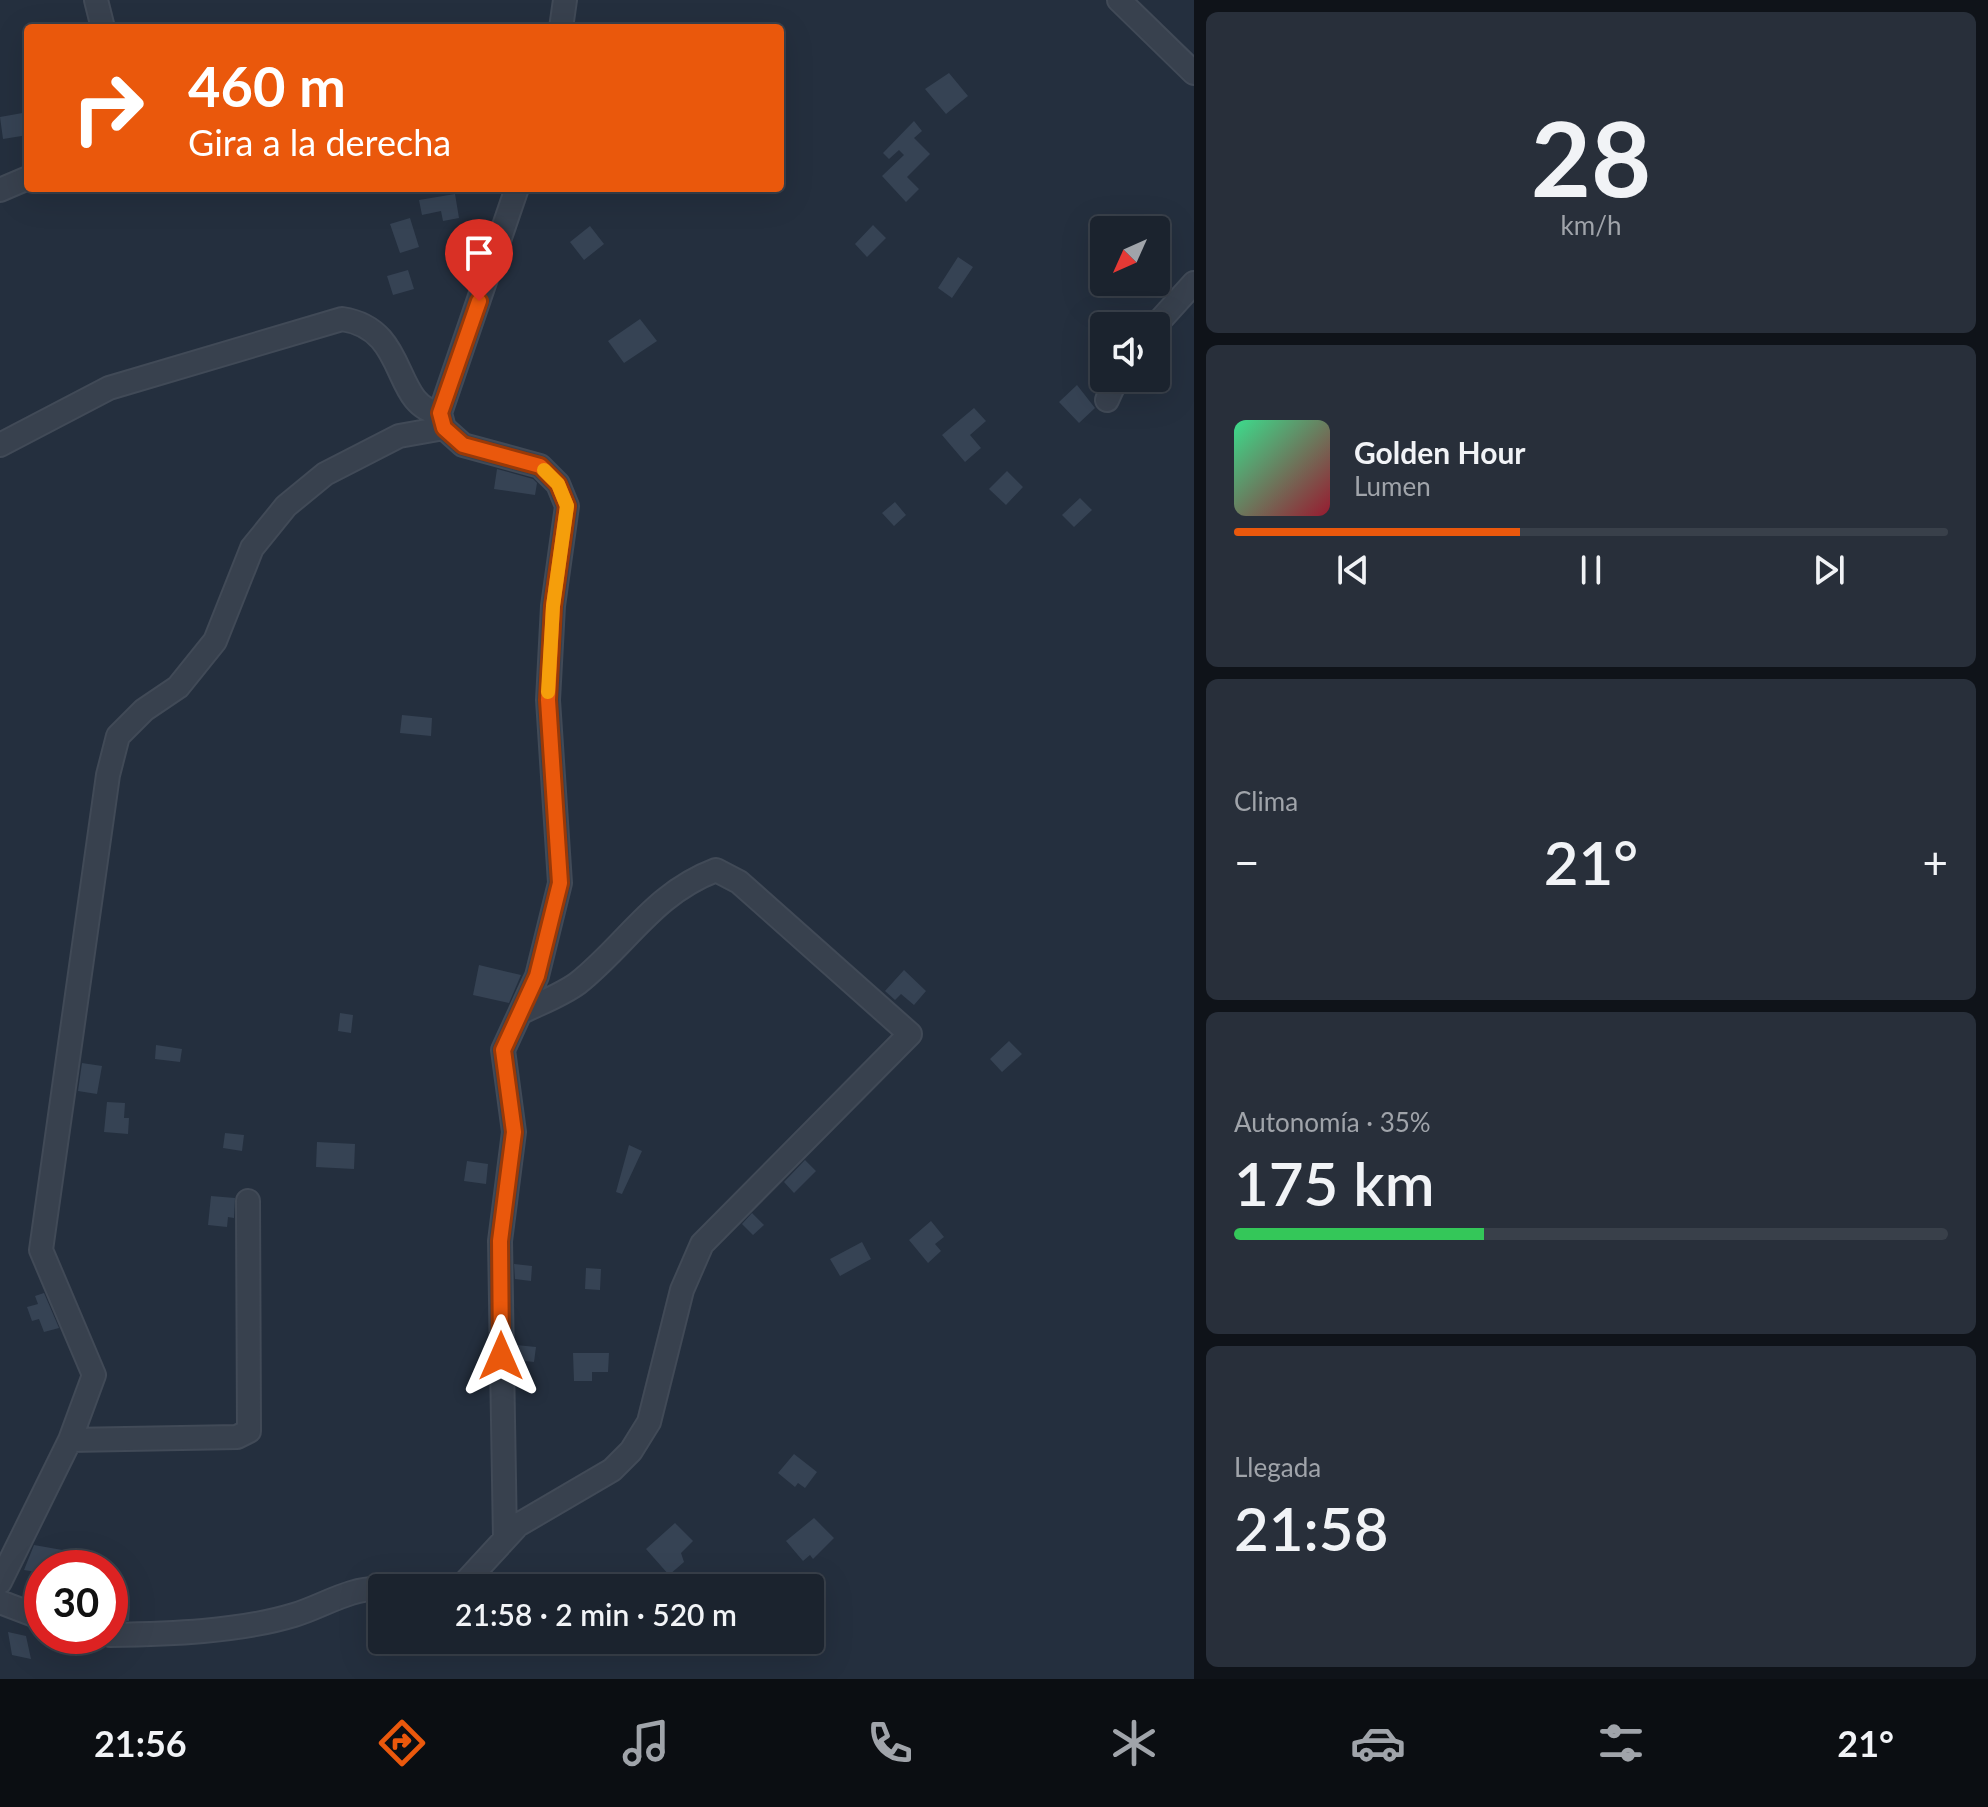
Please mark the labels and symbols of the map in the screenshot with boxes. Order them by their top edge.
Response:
north arrow [1090,216,1170,296]
pin [445,219,513,301]
position arrow [459,1314,543,1398]
speed limit sign: 30 [24,1550,128,1654]

